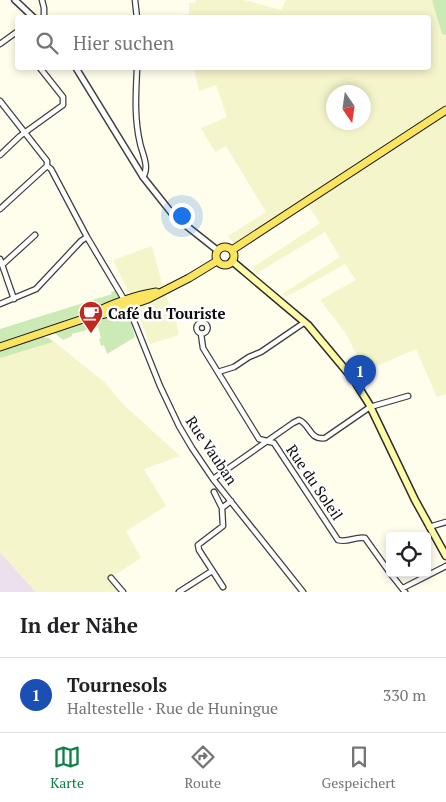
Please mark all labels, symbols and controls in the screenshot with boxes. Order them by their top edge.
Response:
search box [15,15,431,70]
icon: search [33,29,61,57]
text: Hier suchen [73,30,174,55]
north arrow [326,85,371,130]
your location [169,203,195,229]
cafe icon: Café du Touriste [78,300,104,334]
place label: Café du Touriste [108,303,226,323]
pin: 1 [344,355,376,396]
street label: Rue Vauban [182,412,242,488]
street label: Rue du Soleil [282,440,348,524]
map controls [386,532,431,577]
button: locate [386,532,431,577]
text: In der Nähe [20,611,138,639]
text: Tournesols [67,672,167,697]
text: 1 [31,684,41,706]
text: 330 m [383,684,426,706]
text: Haltestelle · Rue de Huningue [67,697,278,719]
tab: Karte [50,743,84,792]
tab: Route [184,743,221,792]
tab: Gespeichert [322,743,396,792]

